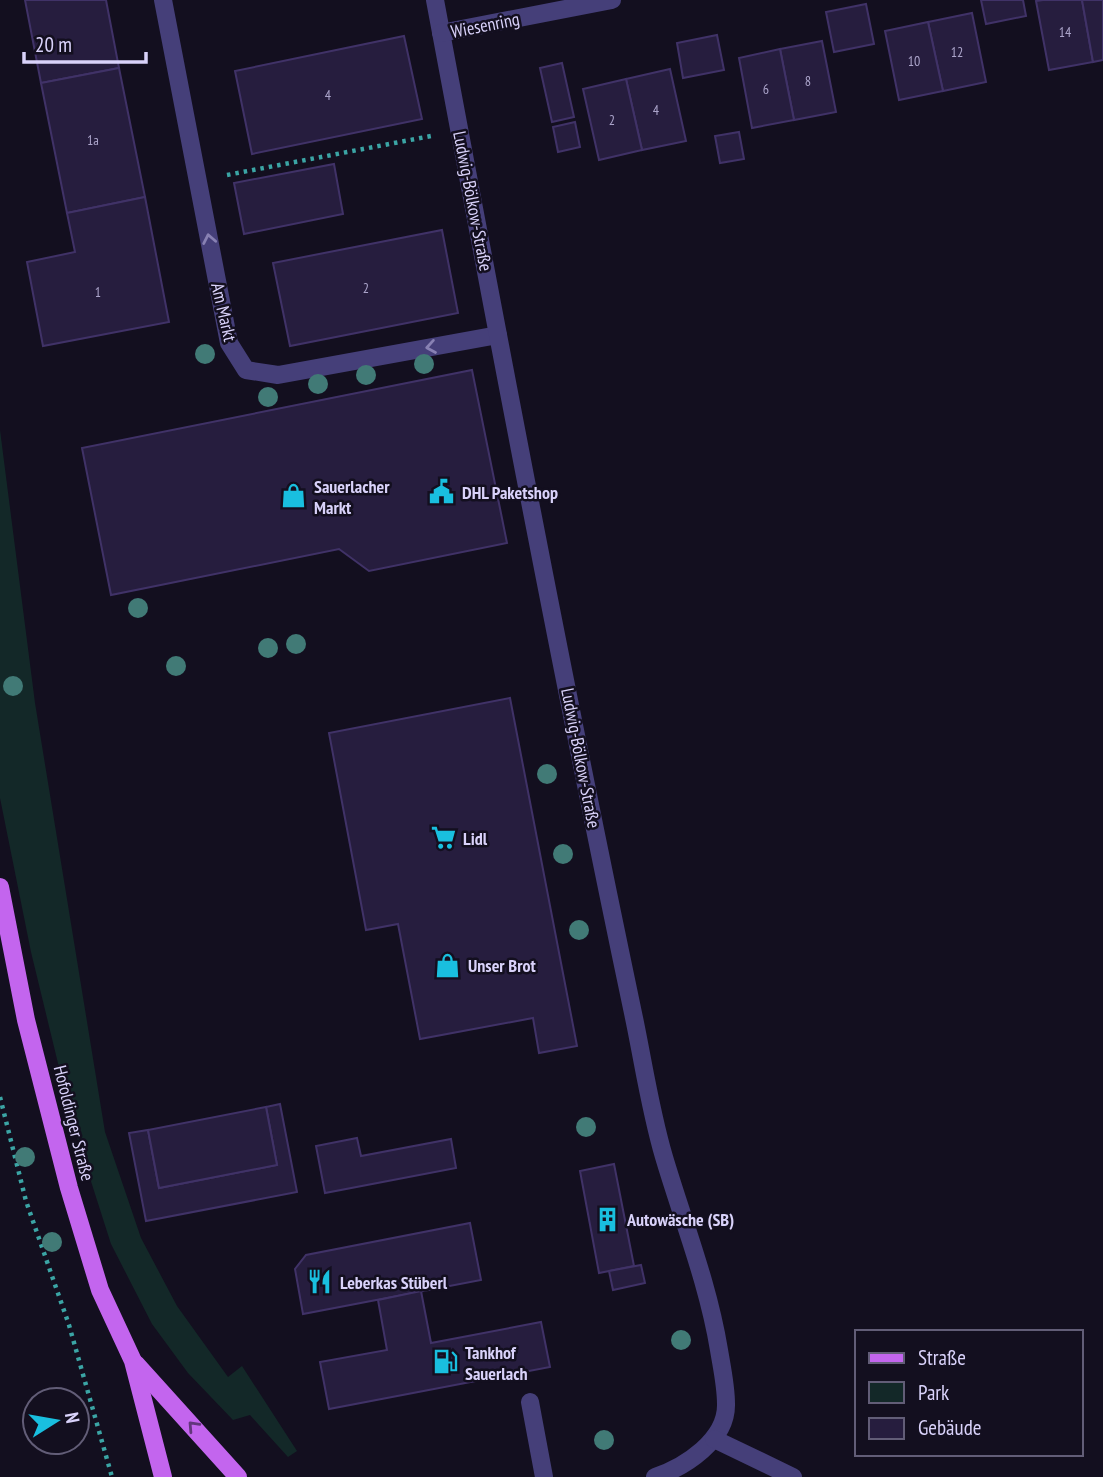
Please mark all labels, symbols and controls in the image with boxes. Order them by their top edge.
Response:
street label: Wiesenring [449,7,521,43]
scale bar [24,21,147,65]
house number: 14 [1059,23,1072,41]
text: 20 m [35,31,72,58]
house number: 12 [951,43,963,61]
house number: 10 [908,52,920,70]
house number: 8 [805,72,811,90]
house number: 6 [763,80,769,98]
house number: 4 [325,86,332,104]
house number: 4 [653,101,660,119]
house number: 2 [609,111,615,129]
street label: Ludwig-Bölkow-Straße [448,129,498,273]
house number: 1a [87,131,99,149]
one-way arrow [202,233,217,245]
house number: 2 [363,279,369,297]
street label: Am Markt [206,280,242,344]
house number: 1 [95,283,101,301]
one-way arrow [425,338,437,353]
place label: Sauerlacher Markt [314,475,390,519]
public building icon: DHL Paketshop [428,478,456,506]
place label: DHL Paketshop [462,481,558,504]
shop icon: Sauerlacher Markt [280,482,308,510]
street label: Ludwig-Bölkow-Straße [556,686,606,830]
supermarket icon: Lidl [429,824,457,852]
place label: Lidl [463,827,488,850]
shop icon: Unser Brot [434,951,462,979]
place label: Unser Brot [468,954,536,977]
street label: Hofoldinger Straße [49,1063,99,1183]
building icon: Autowäsche (SB) [593,1205,621,1233]
place label: Autowäsche (SB) [626,1208,734,1231]
restaurant icon: Leberkas Stüberl [306,1268,334,1296]
place label: Leberkas Stüberl [340,1271,448,1294]
legend [855,1330,1082,1456]
place label: Tankhof Sauerlach [465,1341,528,1385]
text: Straße [918,1344,966,1371]
fuel station icon: Tankhof Sauerlach [431,1348,459,1376]
text: Park [918,1379,949,1406]
north arrow [21,1386,91,1456]
text: N [60,1410,85,1425]
text: Gebäude [918,1414,981,1441]
one-way arrow [189,1421,201,1434]

